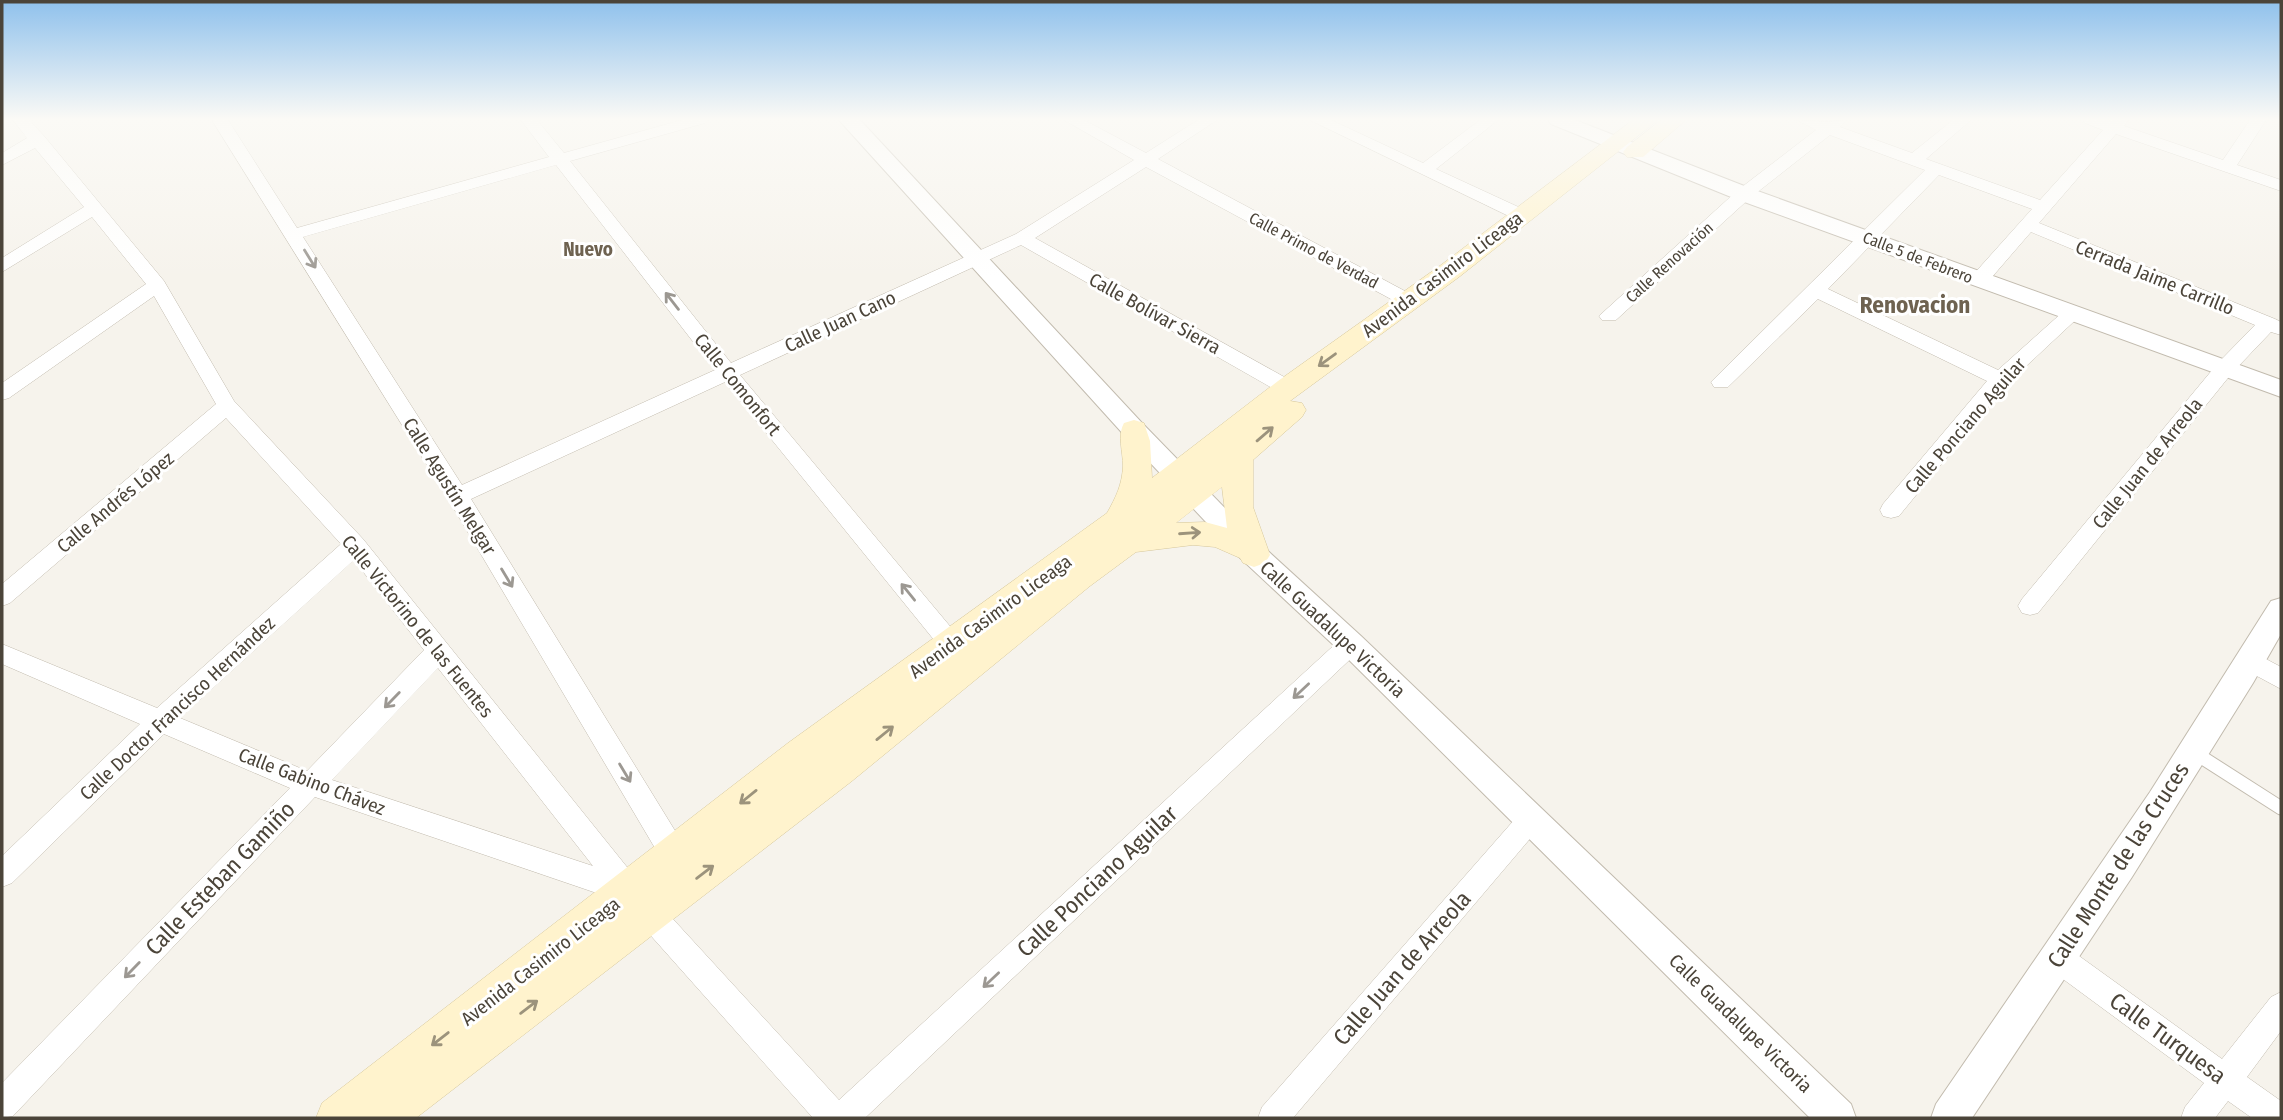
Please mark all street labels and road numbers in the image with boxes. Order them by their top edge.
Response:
street label: Avenida Casimiro Liceaga [1357,206,1527,342]
street label: Calle Primo de Verdad [1246,208,1382,293]
street label: Calle Renovación [1622,218,1717,307]
street label: Calle 5 de Febrero [1860,228,1976,287]
street label: Cerrada Jaime Carrillo [2072,235,2238,320]
street label: Calle Bolívar Sierra [1085,268,1225,359]
street label: Calle Juan Cano [781,286,899,357]
street label: Calle Comonfort [689,329,786,441]
street label: Calle Ponciano Aguilar [1900,352,2031,498]
street label: Calle Juan de Arreola [2088,393,2207,533]
street label: Calle Agustín Melgar [398,414,501,559]
street label: Calle Andrés López [52,446,179,558]
street label: Calle Victorino de las Fuentes [337,531,498,722]
street label: Avenida Casimiro Liceaga [905,550,1076,683]
street label: Calle Guadalupe Victoria [1255,556,1410,703]
street label: Calle Doctor Francisco Hernández [75,611,280,805]
street label: Calle Gabino Chávez [235,743,389,820]
street label: Calle Monte de las Cruces [2041,757,2195,973]
street label: Calle Esteban Gamiño [139,795,301,961]
street label: Calle Ponciano Aguilar [1011,799,1183,963]
street label: Calle Juan de Arreola [1327,885,1477,1051]
street label: Avenida Casimiro Liceaga [456,892,624,1031]
street label: Calle Guadalupe Victoria [1664,949,1817,1098]
street label: Calle Turquesa [2104,986,2232,1090]

